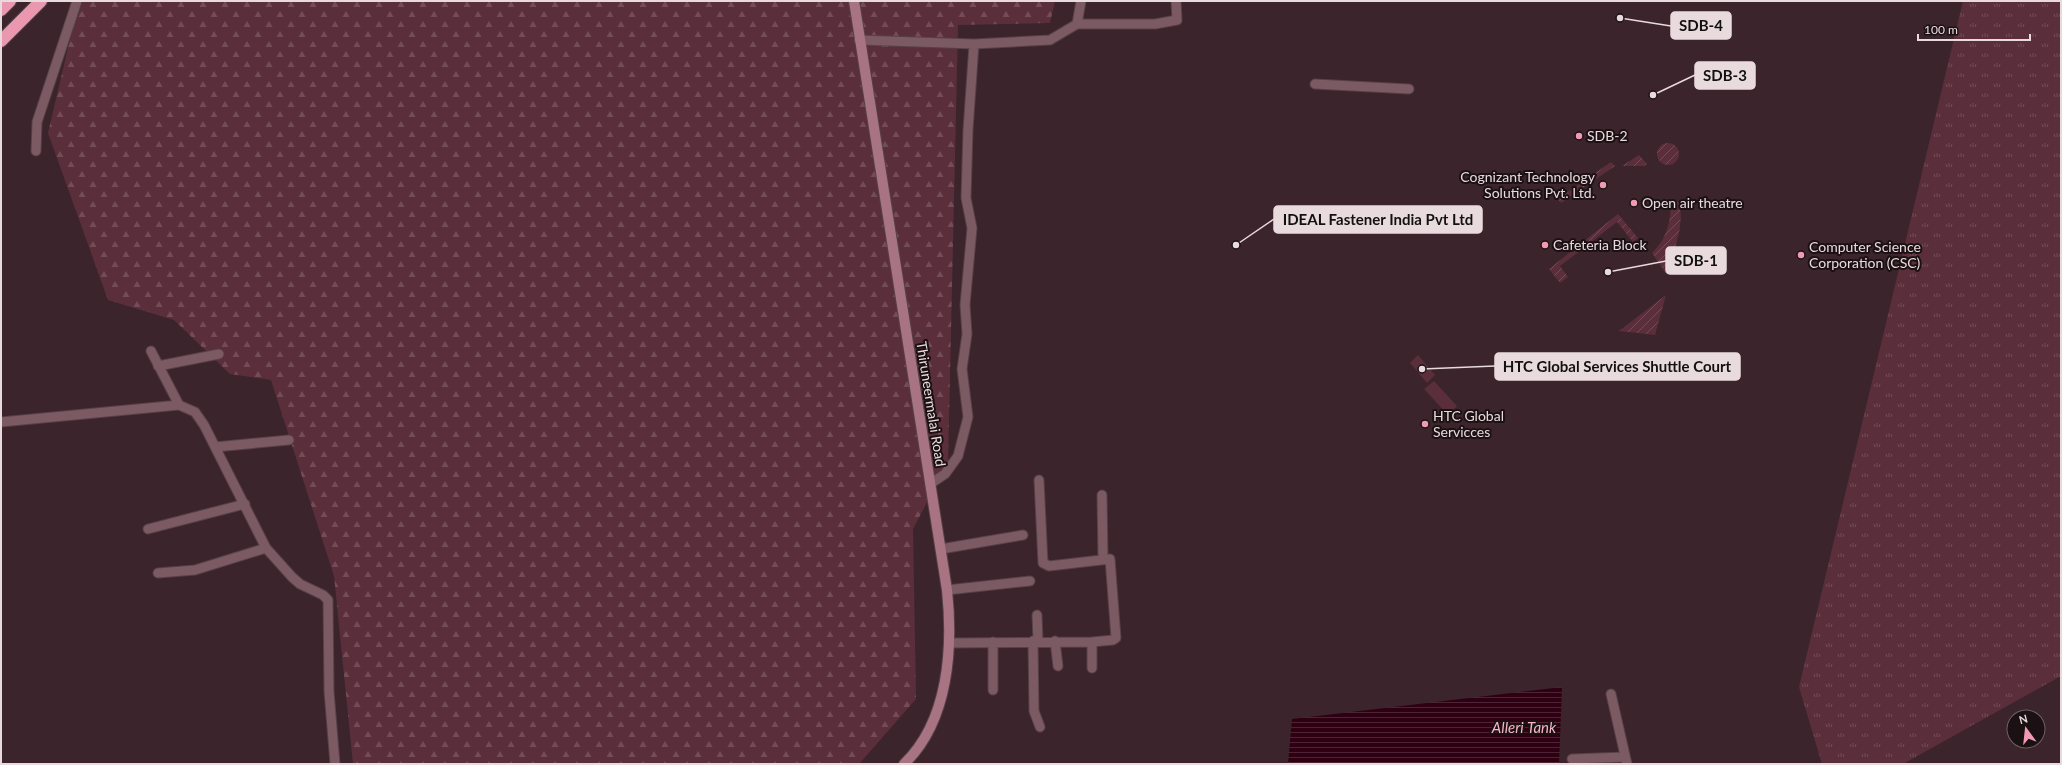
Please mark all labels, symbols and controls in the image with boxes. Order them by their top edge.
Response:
callout: SDB-4 [1671,12,1731,39]
text: SDB-4 [1679,16,1723,34]
scale bar [1918,16,2030,42]
text: 100 m [1924,22,1958,37]
callout: SDB-3 [1695,62,1755,89]
text: SDB-3 [1703,66,1747,84]
place label: SDB-2 [1587,127,1628,144]
marker: SDB-2 [1574,131,1584,141]
place label: Cognizant Technology Solutions Pvt. Ltd. [1460,168,1596,201]
marker: Cognizant Technology Solutions Pvt. Ltd. [1598,180,1608,190]
place label: Open air theatre [1642,194,1743,211]
marker: Open air theatre [1629,198,1639,208]
callout: IDEAL Fastener India Pvt Ltd [1274,206,1482,233]
text: IDEAL Fastener India Pvt Ltd [1283,210,1473,228]
place label: Cafeteria Block [1553,236,1647,253]
place label: Computer Science Corporation (CSC) [1809,238,1921,271]
marker: Cafeteria Block [1540,240,1550,250]
callout: SDB-1 [1666,247,1726,274]
marker: Computer Science Corporation (CSC) [1796,250,1806,260]
text: SDB-1 [1674,251,1718,269]
street label: Thiruneermalai Road [913,340,950,468]
callout: HTC Global Services Shuttle Court [1495,353,1740,380]
text: HTC Global Services Shuttle Court [1503,357,1732,375]
place label: HTC Global Servicces [1433,407,1504,440]
marker: HTC Global Servicces [1420,419,1430,429]
north arrow [2006,709,2046,749]
text: N [2018,711,2029,726]
water label: Alleri Tank [1491,718,1557,736]

